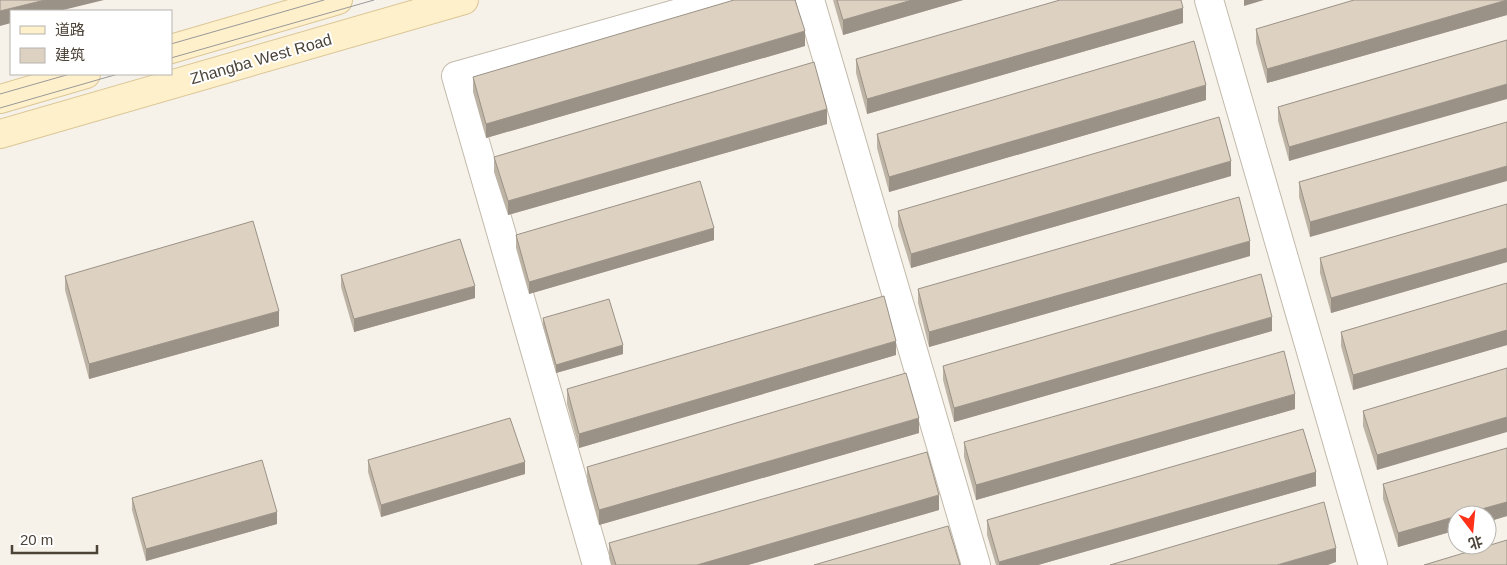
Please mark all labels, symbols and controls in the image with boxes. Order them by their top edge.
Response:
legend [10,10,172,75]
text: 道路 [55,21,85,38]
street label: Zhangba West Road [188,31,334,87]
text: 建筑 [55,46,85,63]
north arrow [1447,505,1497,555]
scale bar [12,522,98,554]
text: 20 m [20,531,53,548]
text: 北 [1467,533,1485,552]

